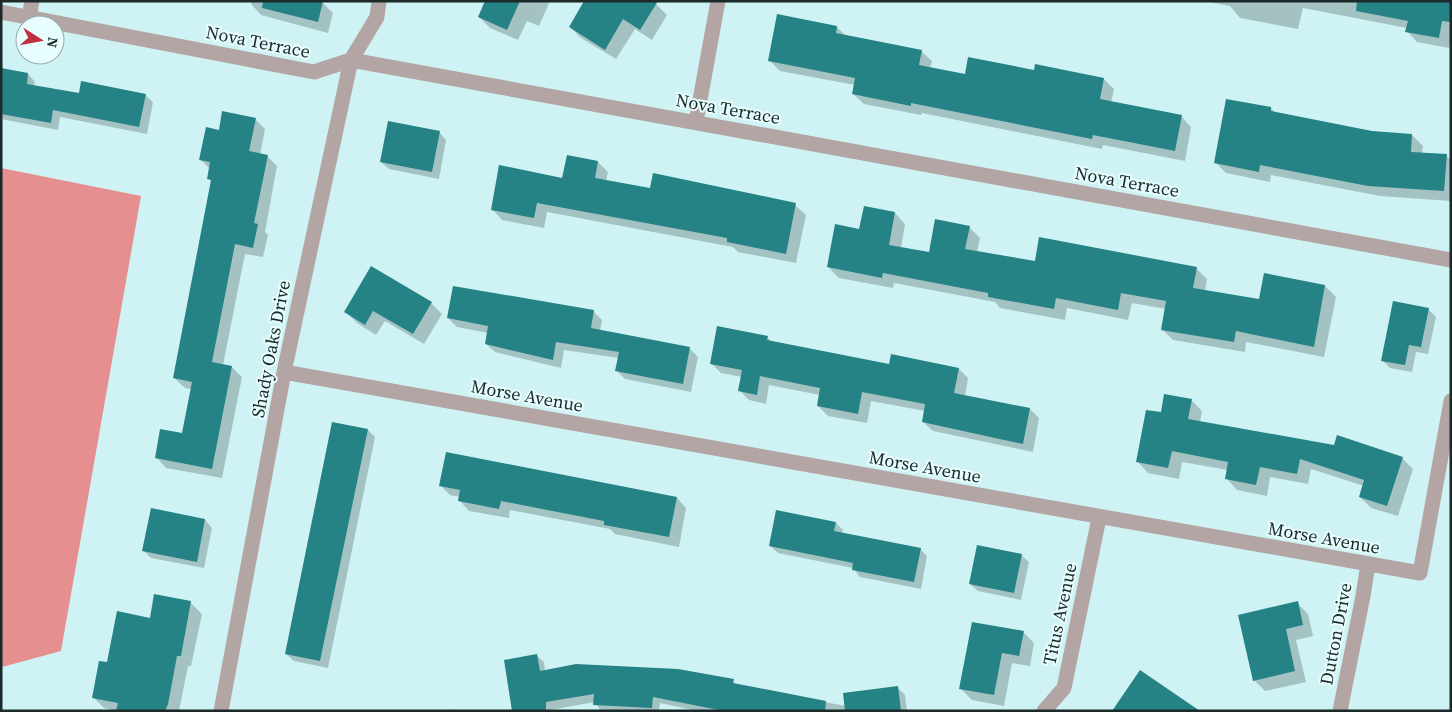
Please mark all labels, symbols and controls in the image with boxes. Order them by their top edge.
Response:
north arrow [15,15,65,65]
street label: Nova Terrace [204,19,312,64]
text: N [42,36,64,49]
street label: Nova Terrace [674,87,782,130]
street label: Nova Terrace [1073,160,1181,203]
street label: Shady Oaks Drive [245,278,296,420]
street label: Morse Avenue [469,373,585,418]
street label: Morse Avenue [867,444,983,489]
street label: Morse Avenue [1266,515,1382,560]
street label: Titus Avenue [1037,561,1083,667]
street label: Dutton Drive [1313,581,1358,687]

